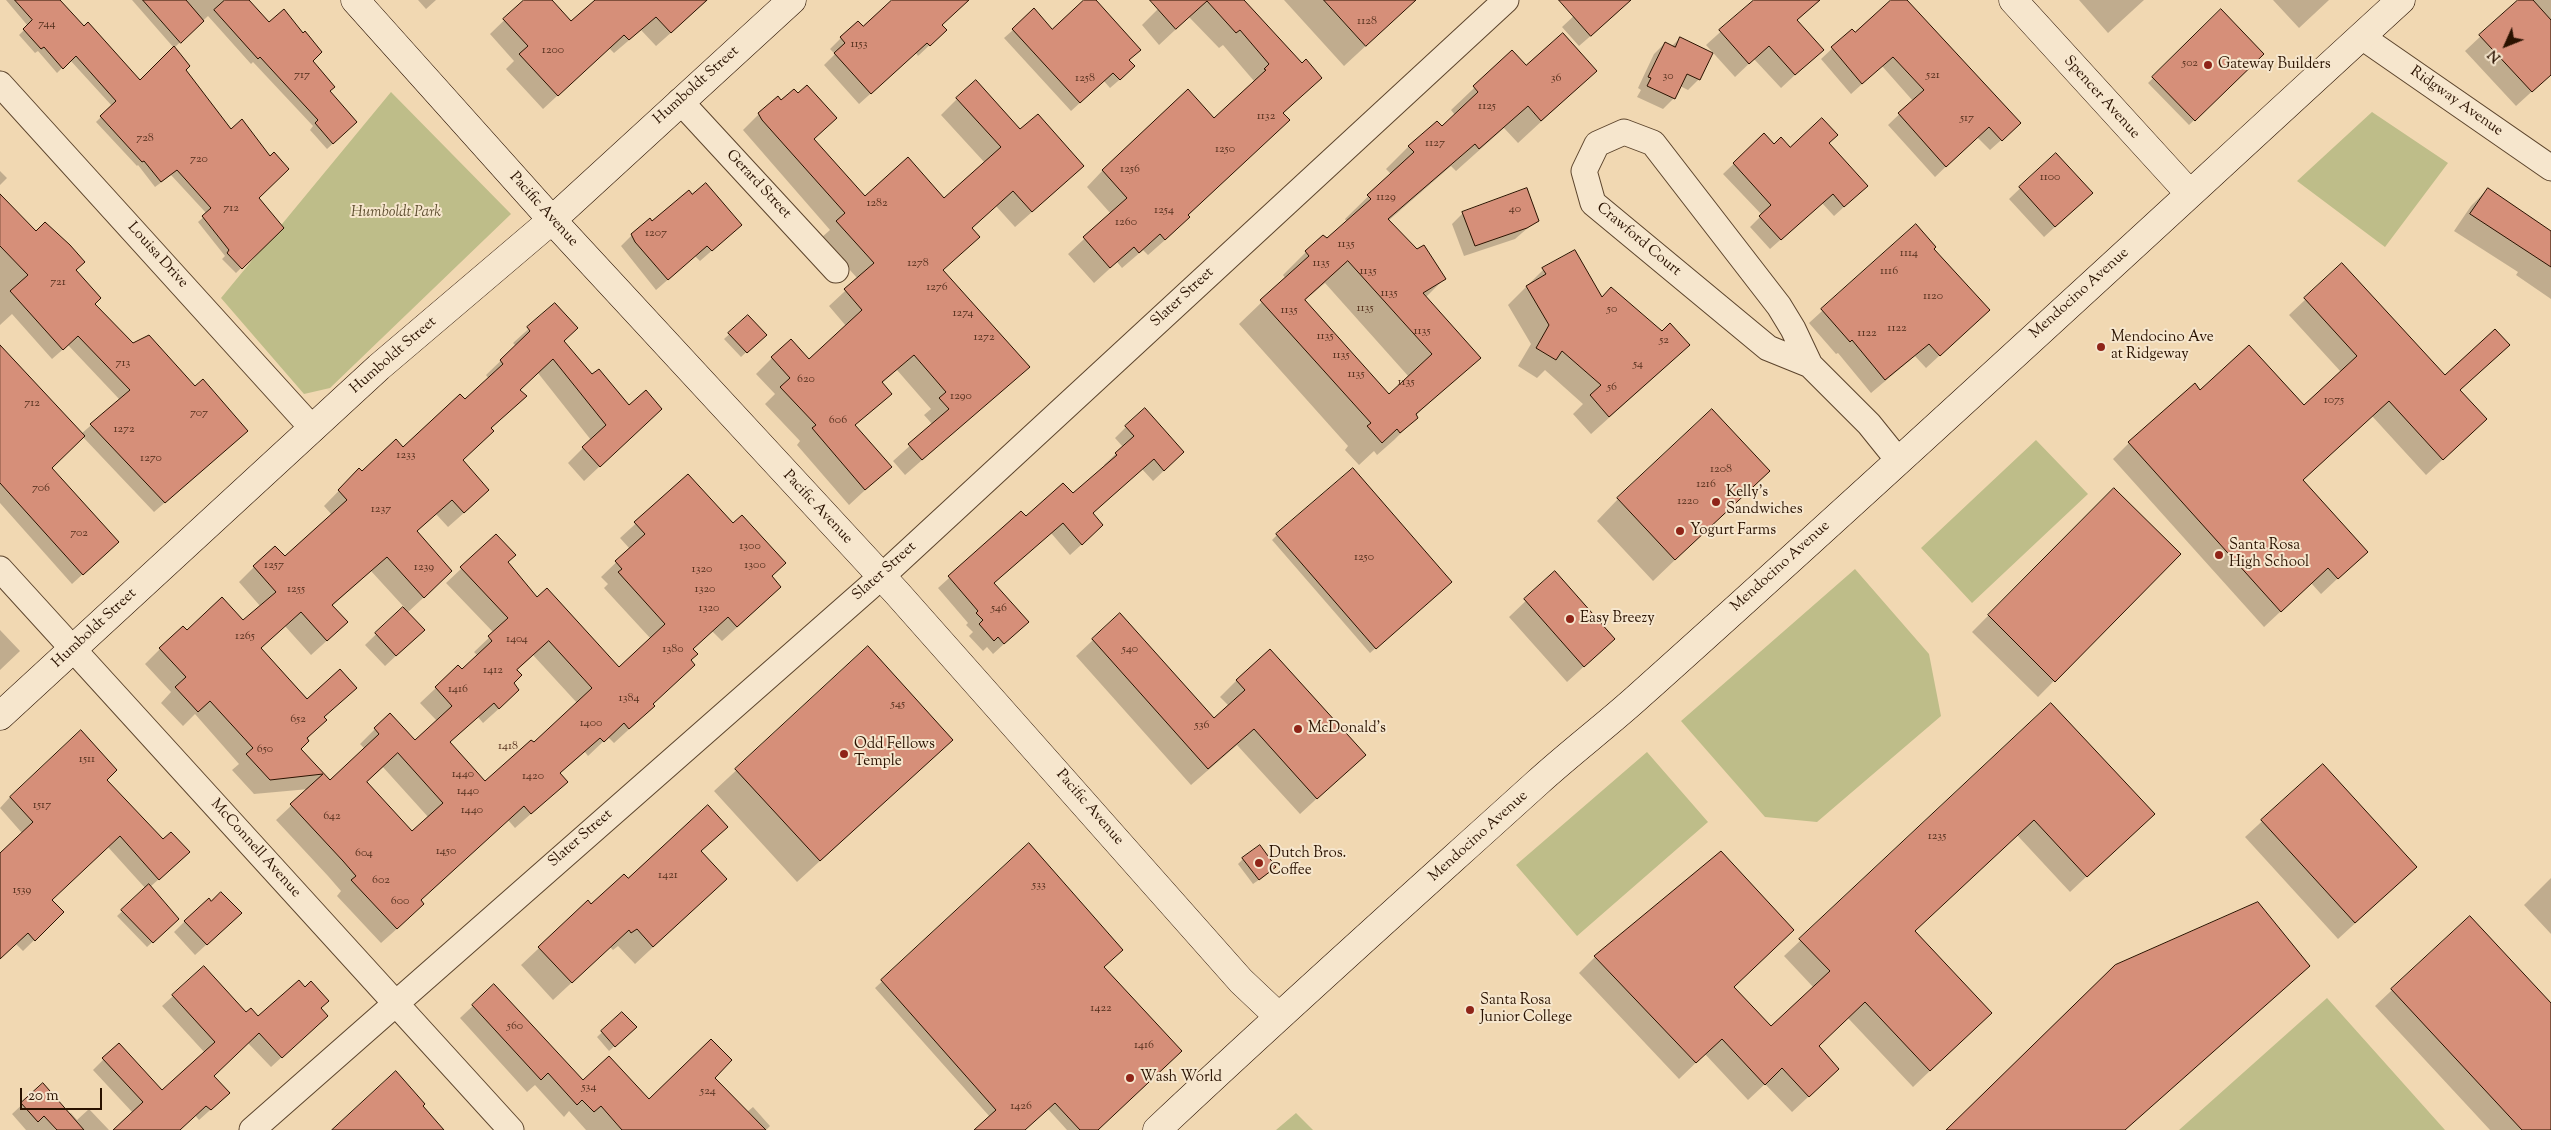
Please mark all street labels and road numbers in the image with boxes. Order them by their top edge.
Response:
street label: Humboldt Street [651,43,743,129]
street label: Spencer Avenue [2059,53,2143,143]
street label: Ridgway Avenue [2406,63,2506,141]
street label: Gerard Street [722,147,794,223]
street label: Pacific Avenue [505,169,581,251]
street label: Crawford Court [1592,199,1684,281]
street label: Louisa Drive [123,219,191,293]
street label: Mendocino Avenue [2027,245,2133,343]
street label: Slater Street [1148,264,1218,332]
street label: Humboldt Street [347,314,441,398]
street label: Pacific Avenue [778,467,856,549]
street label: Mendocino Avenue [1728,518,1834,616]
street label: Slater Street [849,539,921,605]
street label: Humboldt Street [49,585,141,673]
street label: Pacific Avenue [1051,767,1127,849]
street label: Mendocino Avenue [1426,788,1532,886]
street label: McConnell Avenue [206,796,304,902]
street label: Slater Street [545,806,617,872]

